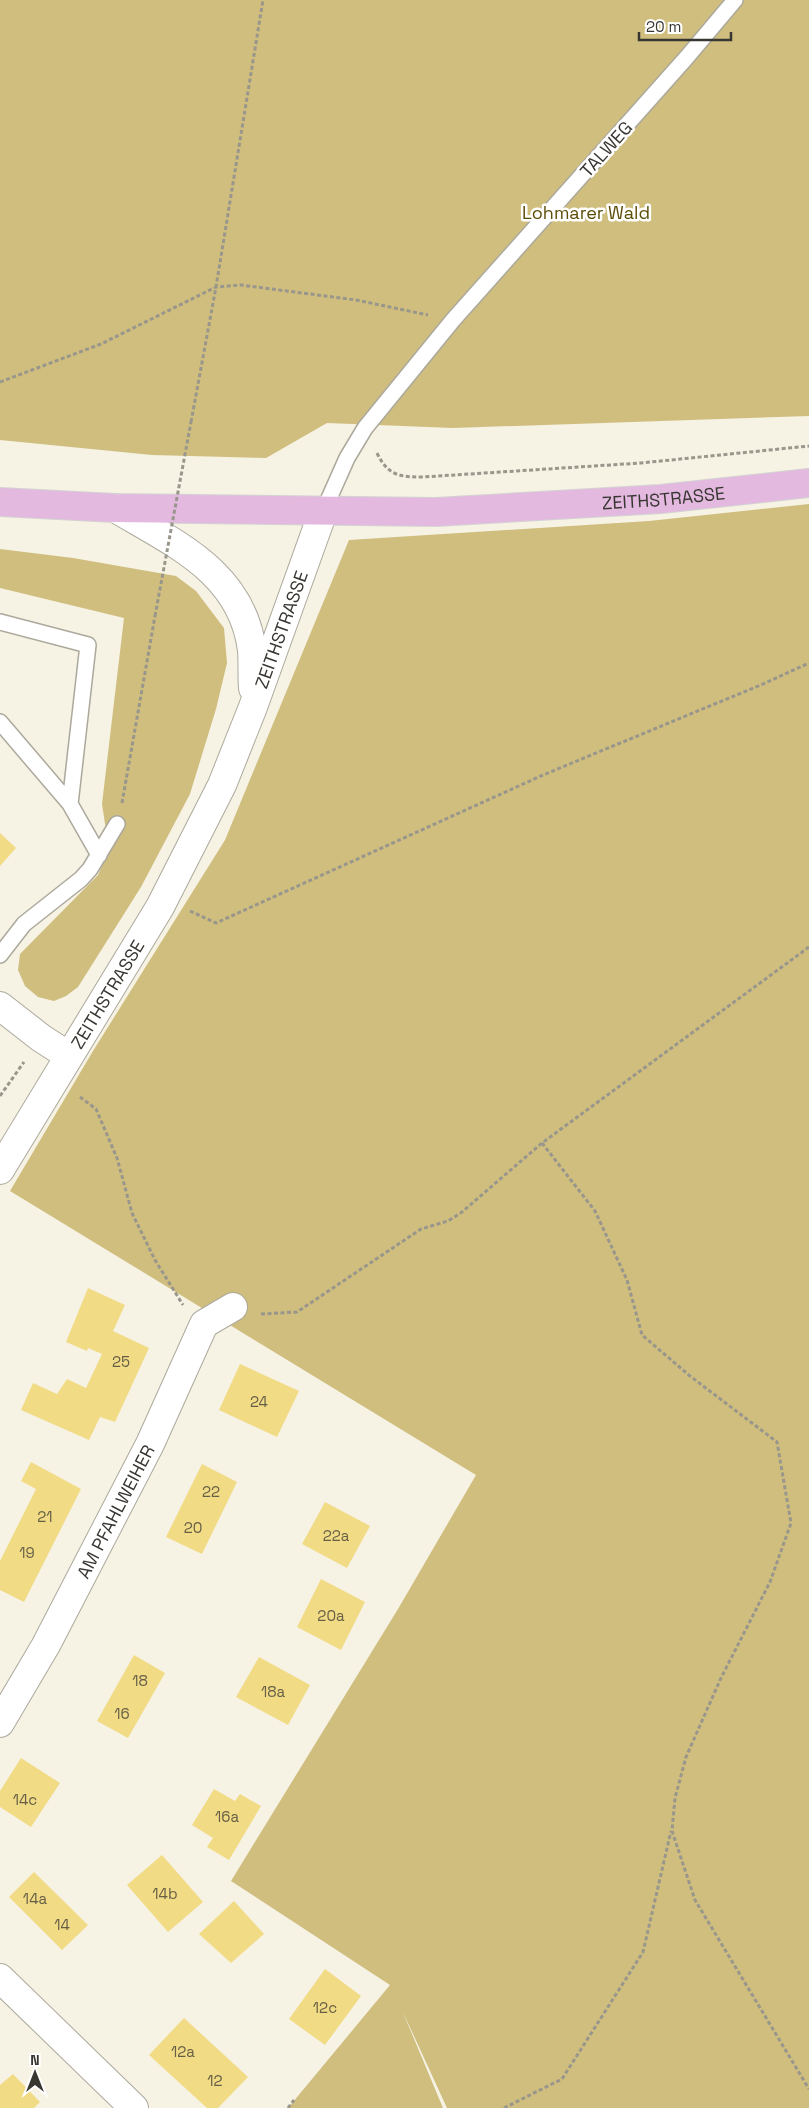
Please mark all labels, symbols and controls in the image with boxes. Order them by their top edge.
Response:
scale bar [639,10,732,42]
text: 20 m [646,17,681,36]
street label: TALWEG [575,116,637,182]
park label: Lohmarer Wald [522,201,650,224]
street label: ZEITHSTRASSE [601,481,726,514]
street label: ZEITHSTRASSE [249,568,312,691]
street label: ZEITHSTRASSE [65,935,149,1053]
house number: 25 [112,1352,130,1371]
house number: 24 [250,1392,268,1411]
street label: AM PFAHLWEIHER [71,1441,159,1582]
house number: 22 [202,1482,220,1501]
house number: 21 [37,1507,53,1526]
house number: 20 [184,1518,202,1537]
house number: 22a [323,1526,350,1545]
house number: 19 [19,1543,35,1562]
house number: 20a [317,1606,345,1625]
house number: 18 [132,1671,148,1690]
house number: 18a [261,1682,285,1701]
house number: 16 [114,1704,130,1723]
house number: 14c [13,1790,37,1809]
house number: 16a [215,1807,239,1826]
house number: 14b [152,1884,178,1903]
house number: 14a [23,1889,48,1908]
house number: 14 [54,1915,70,1934]
house number: 12c [313,1998,337,2017]
house number: 12a [171,2042,195,2061]
north arrow [10,2048,60,2098]
text: N [30,2051,40,2069]
house number: 12 [207,2071,223,2090]

